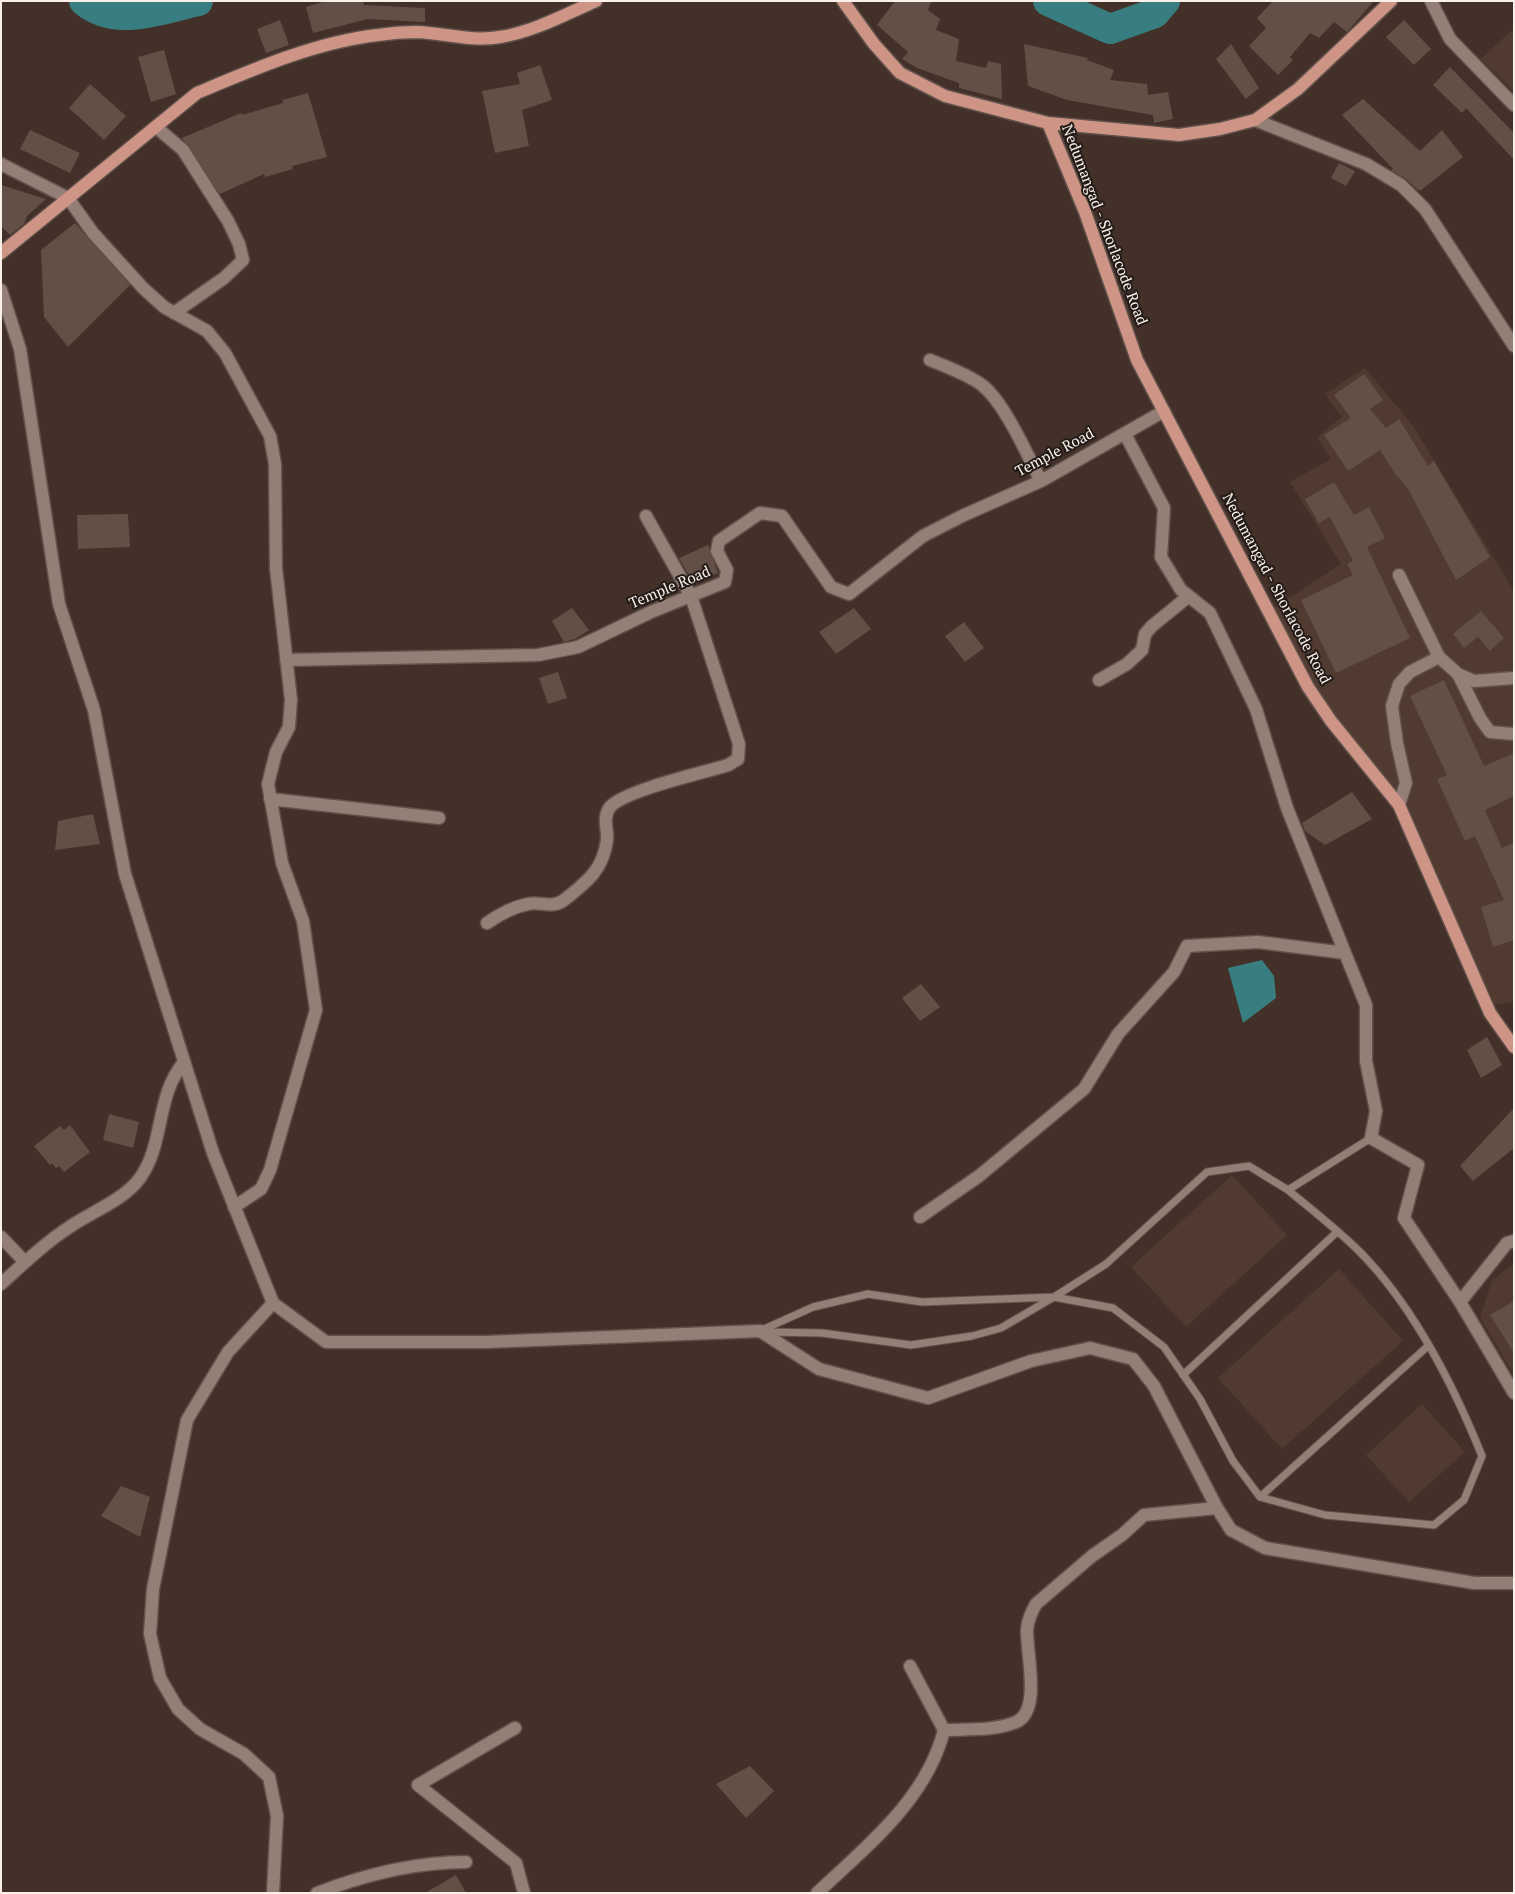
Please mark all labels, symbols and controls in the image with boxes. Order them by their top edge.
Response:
street label: Nedumangad - Shorlacode Road [1057,122,1151,328]
street label: Temple Road [1013,425,1097,481]
street label: Nedumangad - Shorlacode Road [1218,491,1334,687]
street label: Temple Road [627,563,713,613]

